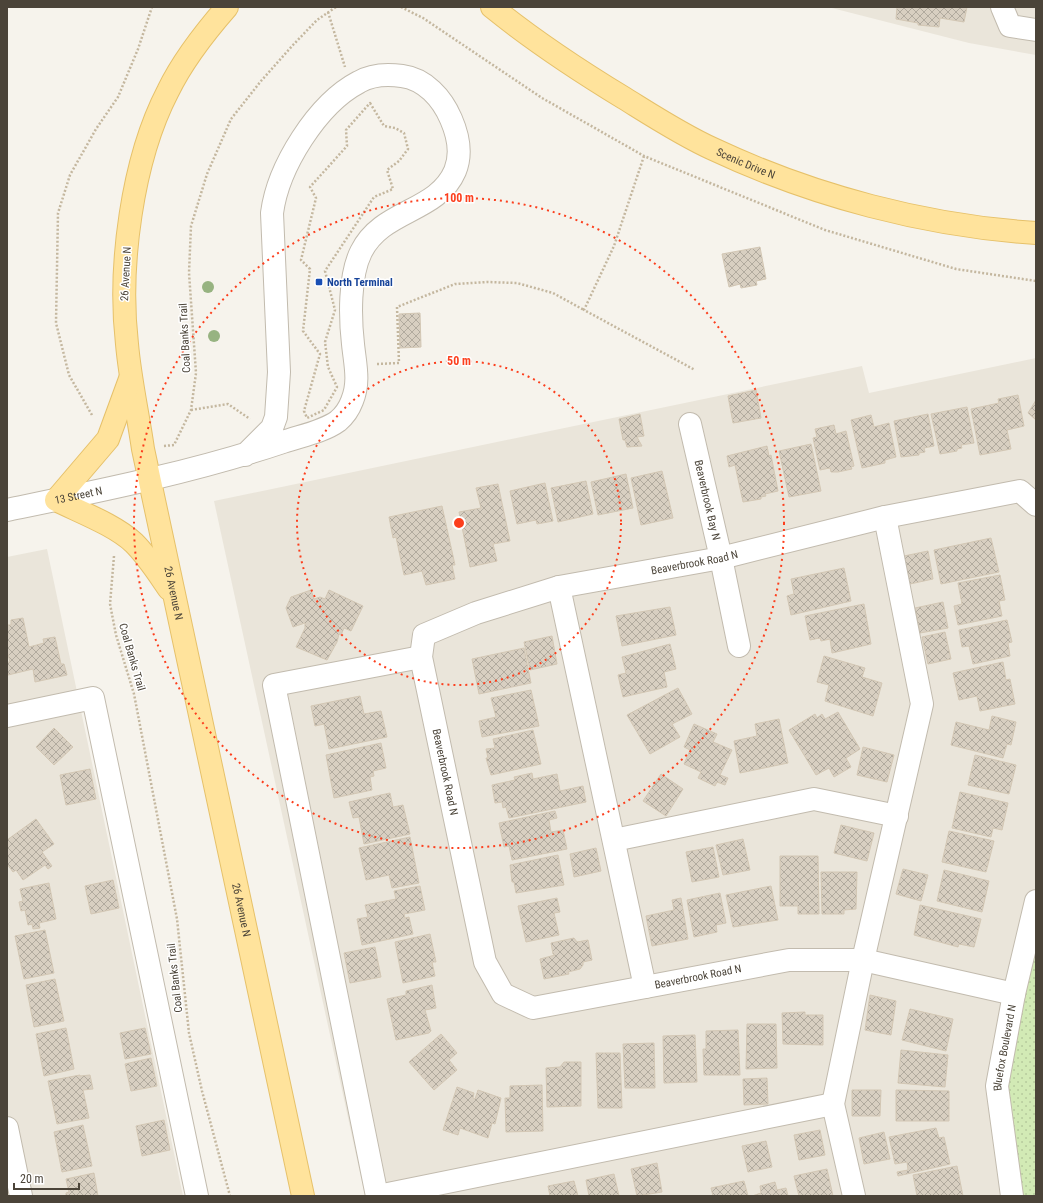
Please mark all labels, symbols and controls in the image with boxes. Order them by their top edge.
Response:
street label: Scenic Drive N [714,145,777,181]
text: 100 m [444,191,474,205]
street label: 26 Avenue N [118,246,134,302]
place label: North Terminal [327,276,393,289]
marker: North Terminal [314,277,324,287]
street label: Coal Banks Trail [177,303,193,373]
text: 50 m [447,354,471,368]
street label: Beaverbrook Bay N [692,459,723,541]
street label: 13 Street N [53,484,104,507]
centre of rings [452,516,466,530]
street label: Beaverbrook Road N [650,548,739,577]
street label: 26 Avenue N [162,565,186,621]
street label: Coal Banks Trail [116,622,148,692]
street label: Beaverbrook Road N [429,728,461,816]
street label: 26 Avenue N [230,882,254,938]
street label: Coal Banks Trail [165,943,185,1013]
street label: Beaverbrook Road N [654,962,742,992]
street label: Bluefox Boulevard N [990,1003,1018,1092]
scale bar [14,1165,79,1191]
text: 20 m [20,1172,44,1186]

